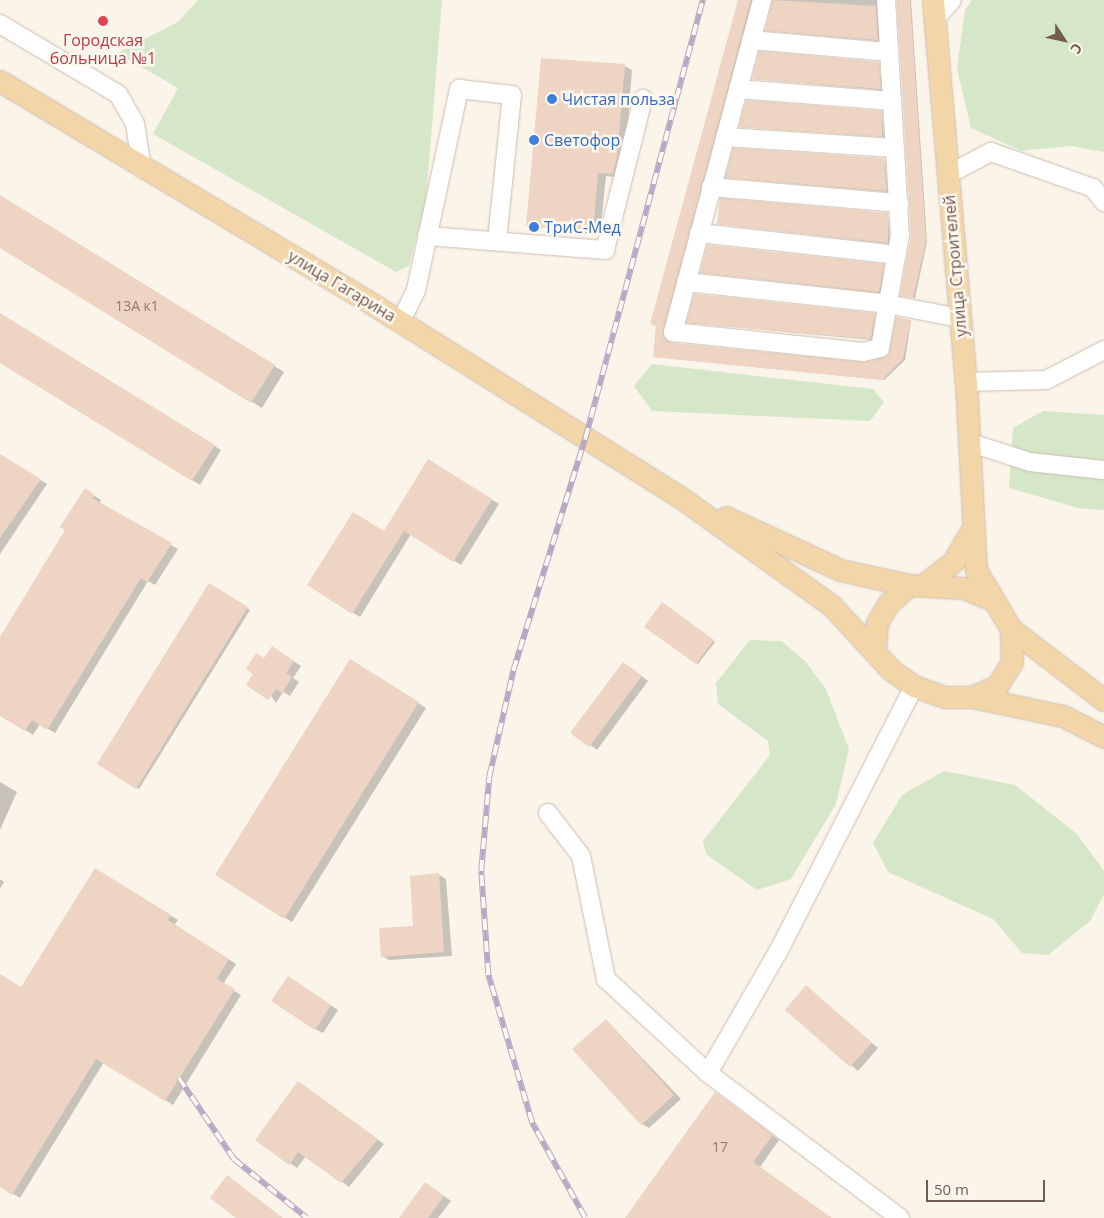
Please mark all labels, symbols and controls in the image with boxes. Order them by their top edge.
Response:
marker: Городская больница №1 [96,14,110,28]
north arrow [1039,15,1089,65]
place label: Городская больница №1 [50,30,156,68]
text: С [1066,40,1087,58]
place label: Чистая польза [562,89,675,109]
marker: Чистая польза [546,93,558,105]
place label: Светофор [544,130,620,150]
marker: Светофор [528,134,540,146]
street label: улица Строителей [939,194,971,338]
place label: ТриС-Мед [544,217,621,237]
marker: ТриС-Мед [528,221,540,233]
street label: улица Гагарина [285,246,399,326]
house number: 13А к1 [115,298,159,314]
house number: 17 [712,1139,728,1155]
scale bar [929,1170,1048,1202]
text: 50 m [934,1179,969,1199]

